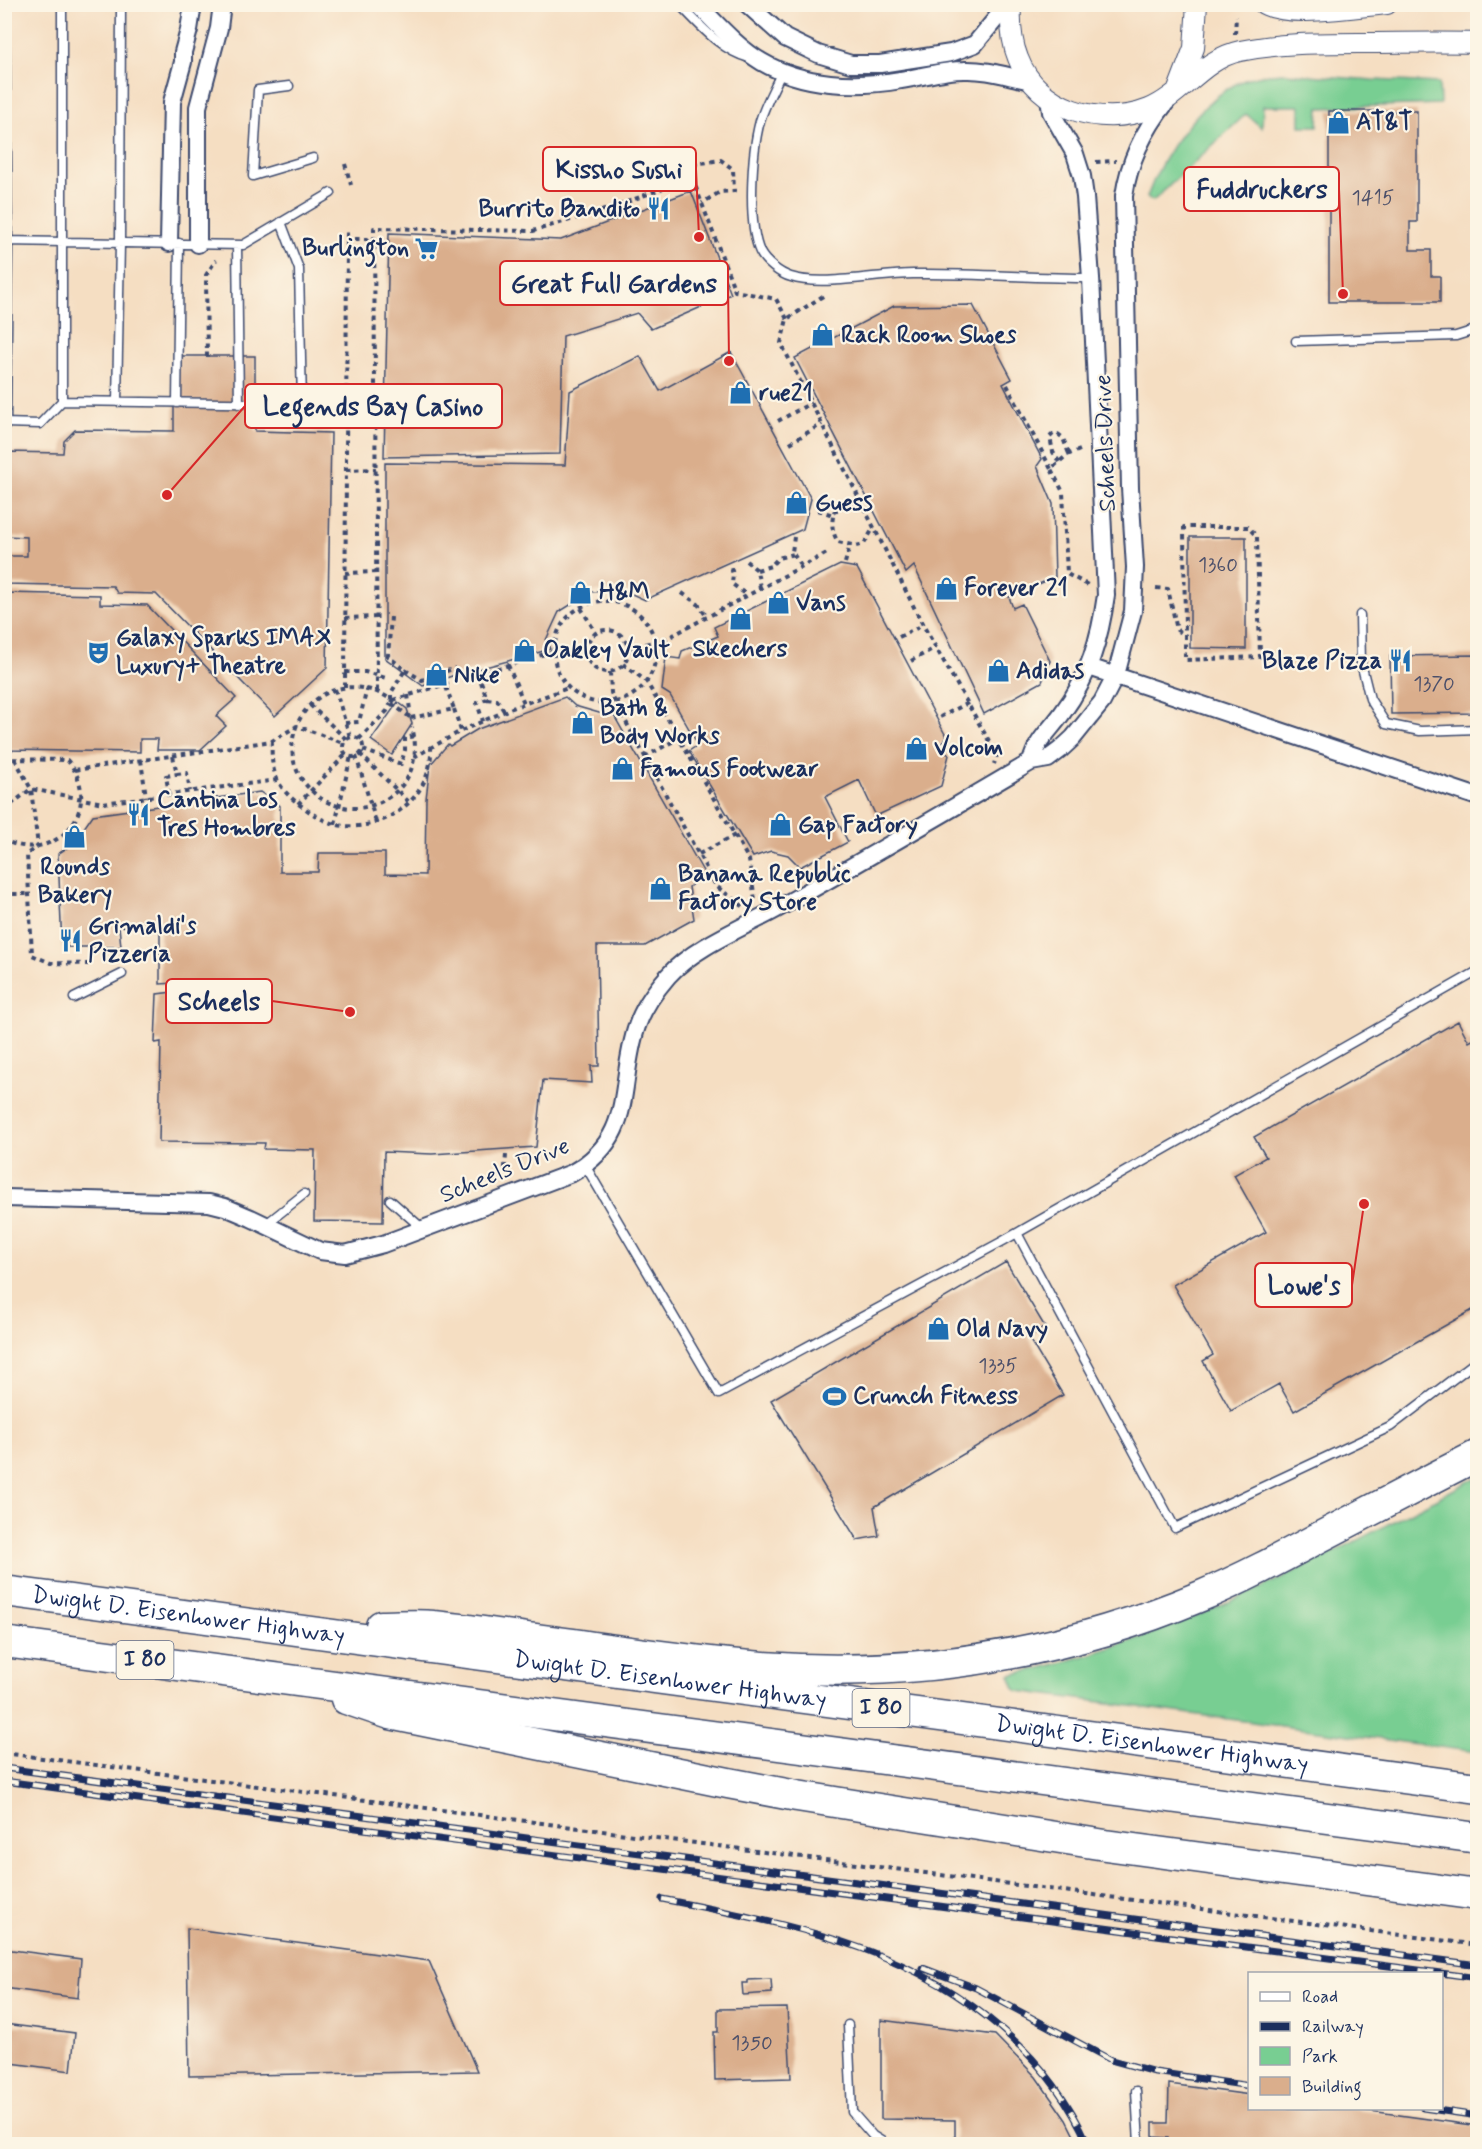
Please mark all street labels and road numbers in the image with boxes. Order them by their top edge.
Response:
street label: Scheels Drive [1088,374,1124,512]
street label: Scheels Drive [435,1131,575,1211]
street label: Dwight D. Eisenhower Highway [30,1579,347,1652]
road number: I 80 [116,1641,174,1679]
street label: Dwight D. Eisenhower Highway [512,1644,829,1716]
road number: I 80 [852,1689,910,1727]
street label: Dwight D. Eisenhower Highway [993,1708,1310,1781]

